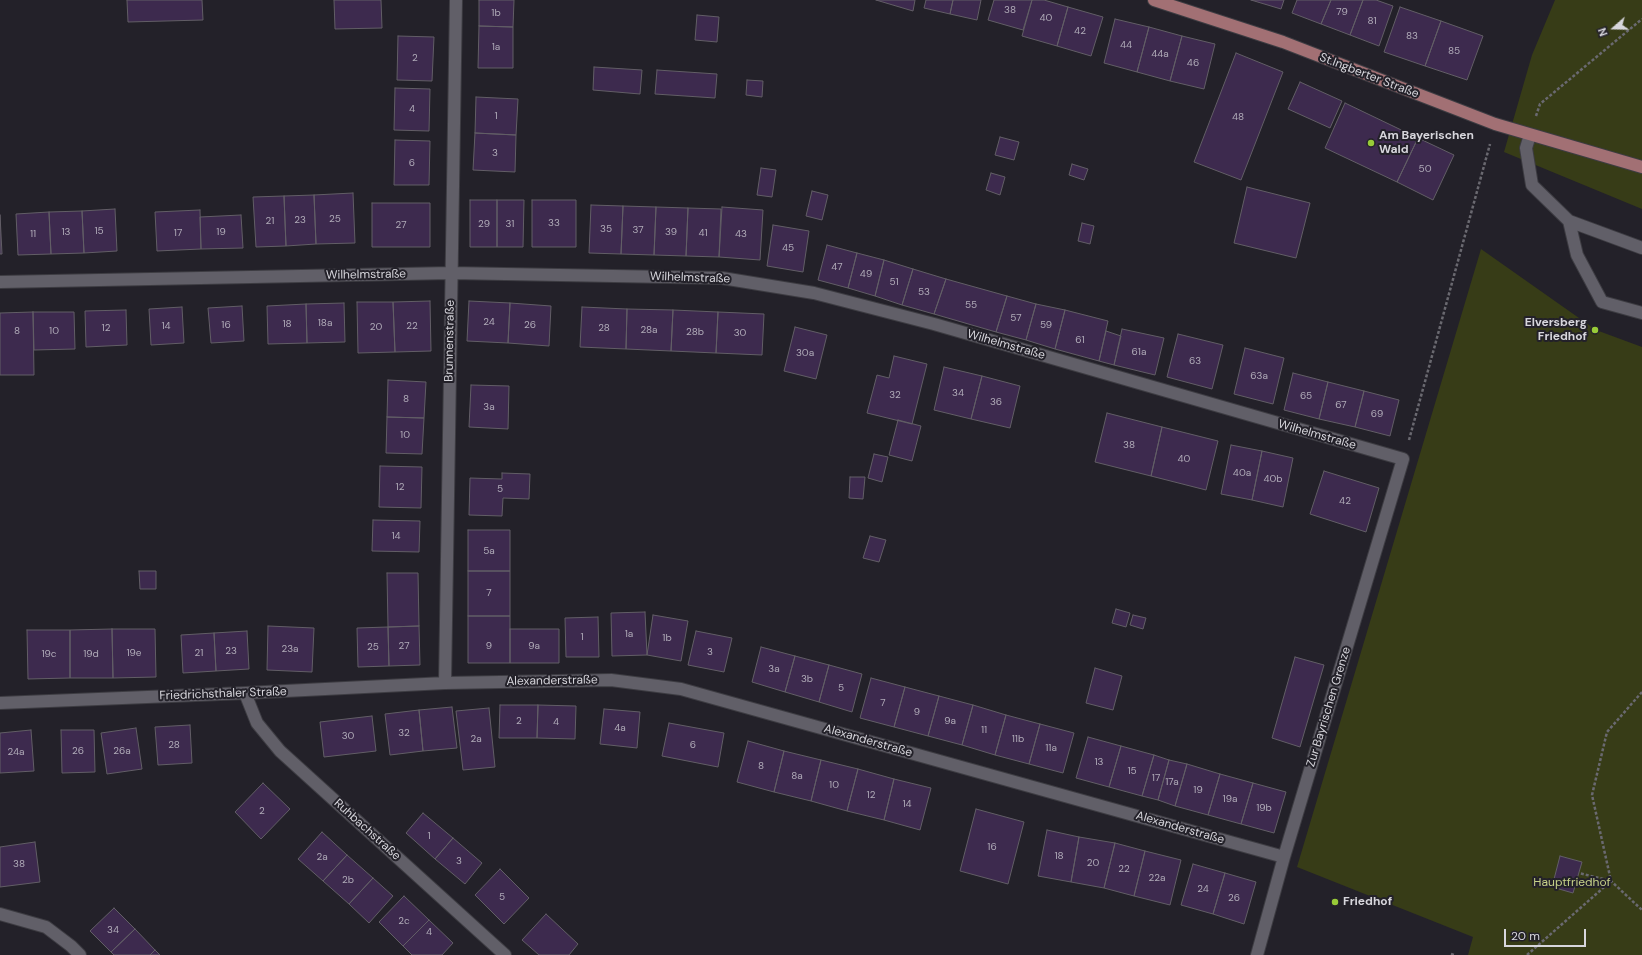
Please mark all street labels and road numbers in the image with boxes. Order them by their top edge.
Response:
street label: St.Ingberter Straße [1317,50,1421,102]
street label: Wilhelmstraße [326,267,406,283]
street label: Wilhelmstraße [650,269,730,287]
street label: Brunnenstraße [442,300,458,382]
street label: Wilhelmstraße [965,327,1047,363]
street label: Wilhelmstraße [1276,417,1358,453]
street label: Zur Bayrischen Grenze [1304,645,1354,769]
street label: Alexanderstraße [506,673,598,689]
street label: Friedrichsthaler Straße [159,685,287,703]
street label: Alexanderstraße [822,721,914,761]
street label: Ruhbachstraße [331,796,403,864]
street label: Alexanderstraße [1134,808,1226,848]

